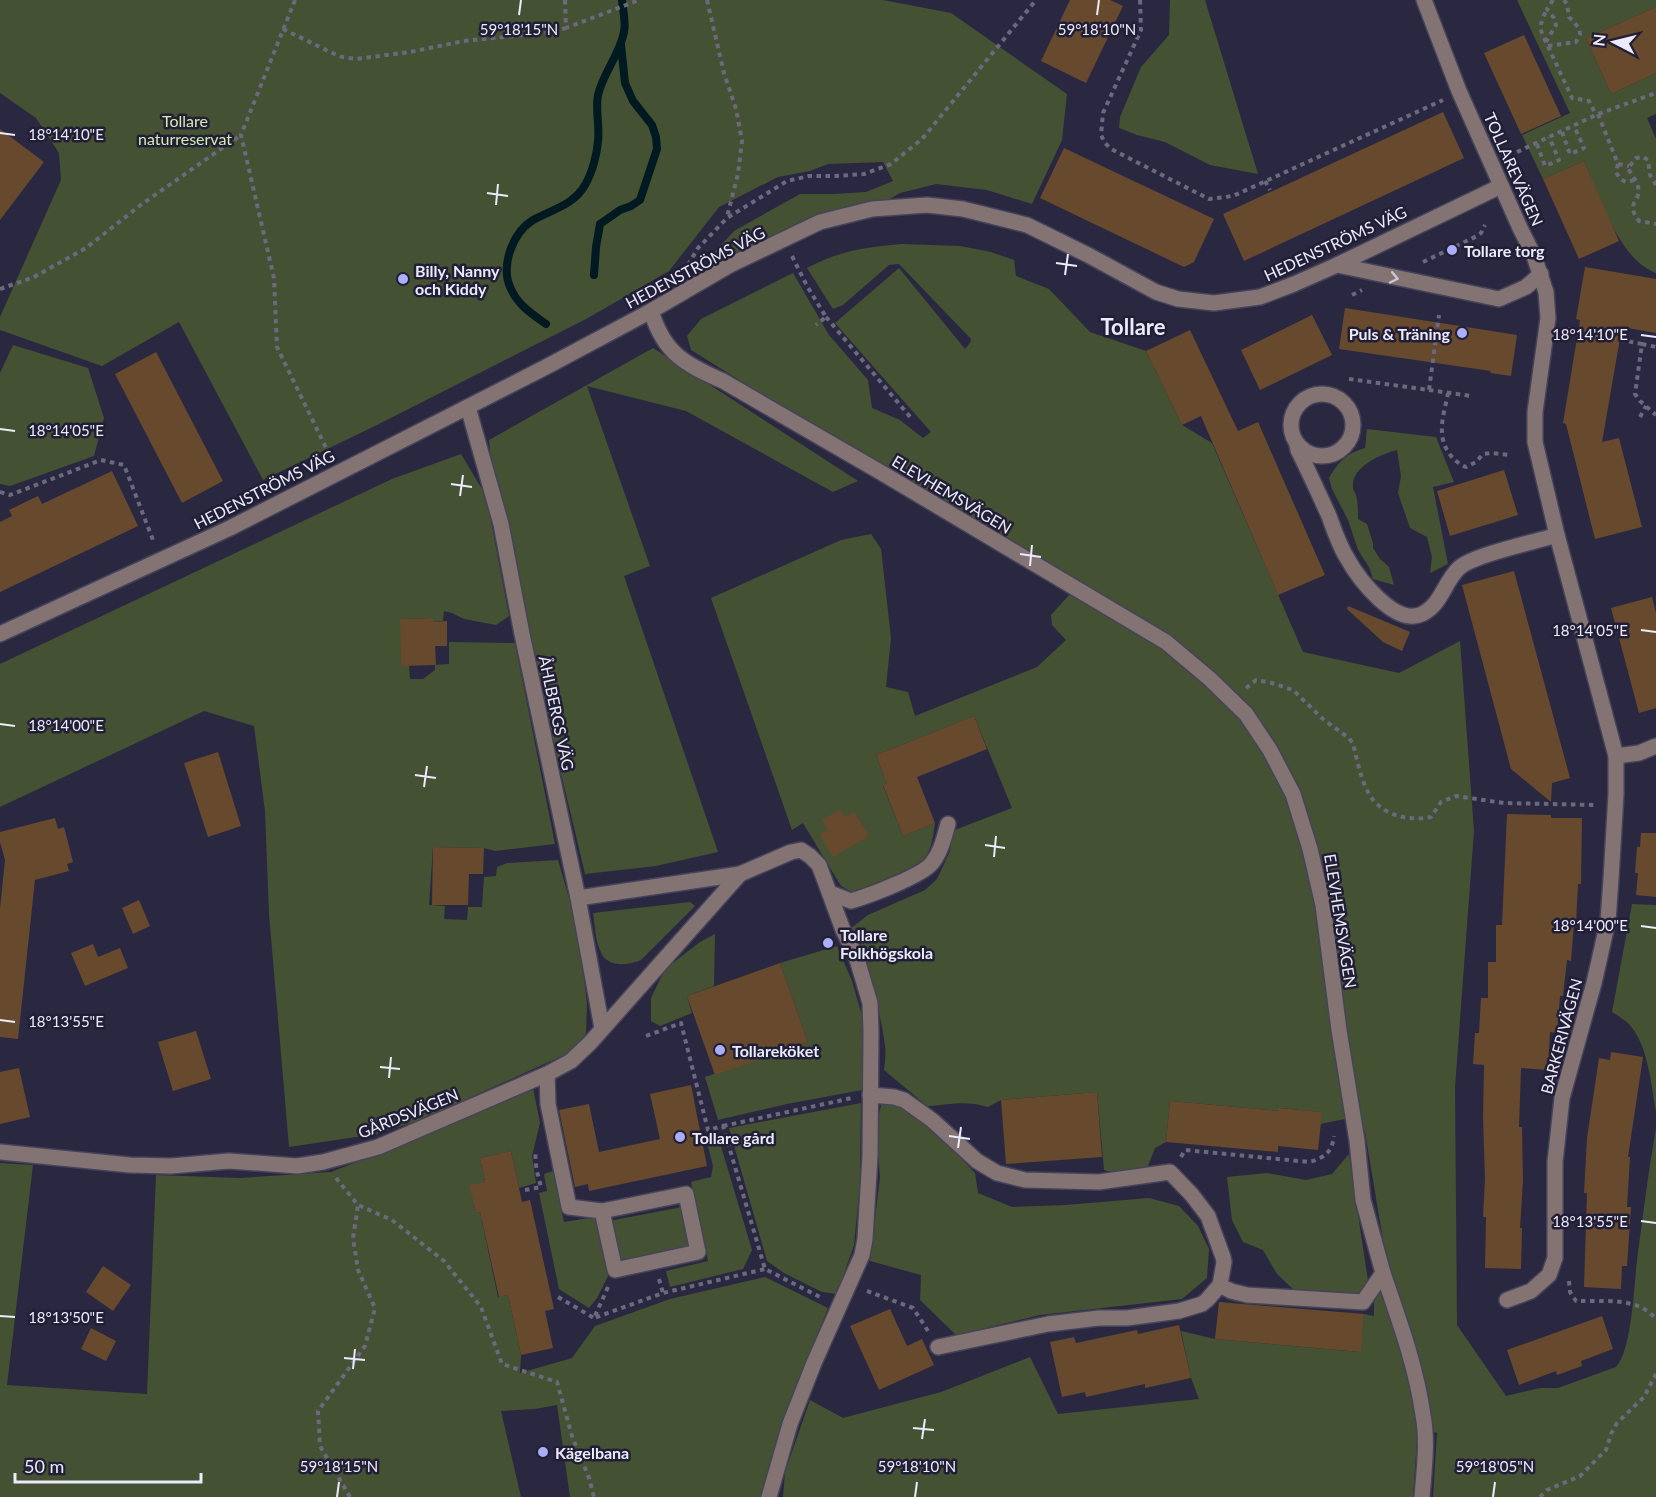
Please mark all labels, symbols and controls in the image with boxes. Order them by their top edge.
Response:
north arrow [1584,12,1644,72]
text: 59°18'15"N [480,20,558,38]
text: 59°18'10"N [1058,20,1136,38]
text: N [1588,33,1609,47]
street label: TOLLAREVÄGEN [1481,109,1547,229]
park label: Tollare naturreservat [138,111,232,148]
text: 18°14'10"E [28,125,104,143]
street label: HEDENSTRÖMS VÄG [1261,202,1409,284]
street label: HEDENSTRÖMS VÄG [622,222,768,312]
place label: Tollare torg [1464,241,1545,260]
marker: Tollare torg [1445,243,1459,257]
place label: Billy, Nanny och Kiddy [415,261,500,298]
one-way arrow [1389,271,1399,284]
marker: Billy, Nanny och Kiddy [396,272,410,286]
district label: Tollare [1101,313,1166,340]
place label: Puls & Träning [1349,324,1451,343]
text: 18°14'10"E [1552,325,1628,343]
marker: Puls & Träning [1455,326,1469,340]
text: 18°14'05"E [28,421,104,439]
street label: HEDENSTRÖMS VÄG [191,445,337,533]
street label: ELEVHEMSVÄGEN [889,451,1015,537]
text: 18°14'05"E [1552,621,1628,639]
street label: ÅHLBERGS VÄG [536,654,578,772]
text: 18°14'00"E [28,716,104,734]
street label: ELEVHEMSVÄGEN [1321,852,1361,990]
text: 18°14'00"E [1552,916,1628,934]
place label: Tollare Folkhögskola [840,925,933,962]
marker: Tollare Folkhögskola [821,936,835,950]
street label: BARKERIVÄGEN [1536,976,1586,1096]
text: 18°13'55"E [28,1012,104,1030]
place label: Tollareköket [732,1041,819,1060]
marker: Tollareköket [713,1043,727,1057]
street label: GÅRDSVÄGEN [355,1084,461,1142]
place label: Tollare gård [692,1128,775,1147]
marker: Tollare gård [673,1130,687,1144]
text: 18°13'55"E [1552,1212,1628,1230]
text: 18°13'50"E [28,1308,104,1326]
place label: Kägelbana [555,1443,629,1462]
marker: Kägelbana [536,1445,550,1459]
scale bar [15,1446,201,1484]
text: 50 m [24,1455,64,1477]
text: 59°18'15"N [300,1457,378,1475]
text: 59°18'10"N [878,1457,956,1475]
text: 59°18'05"N [1456,1457,1534,1475]

